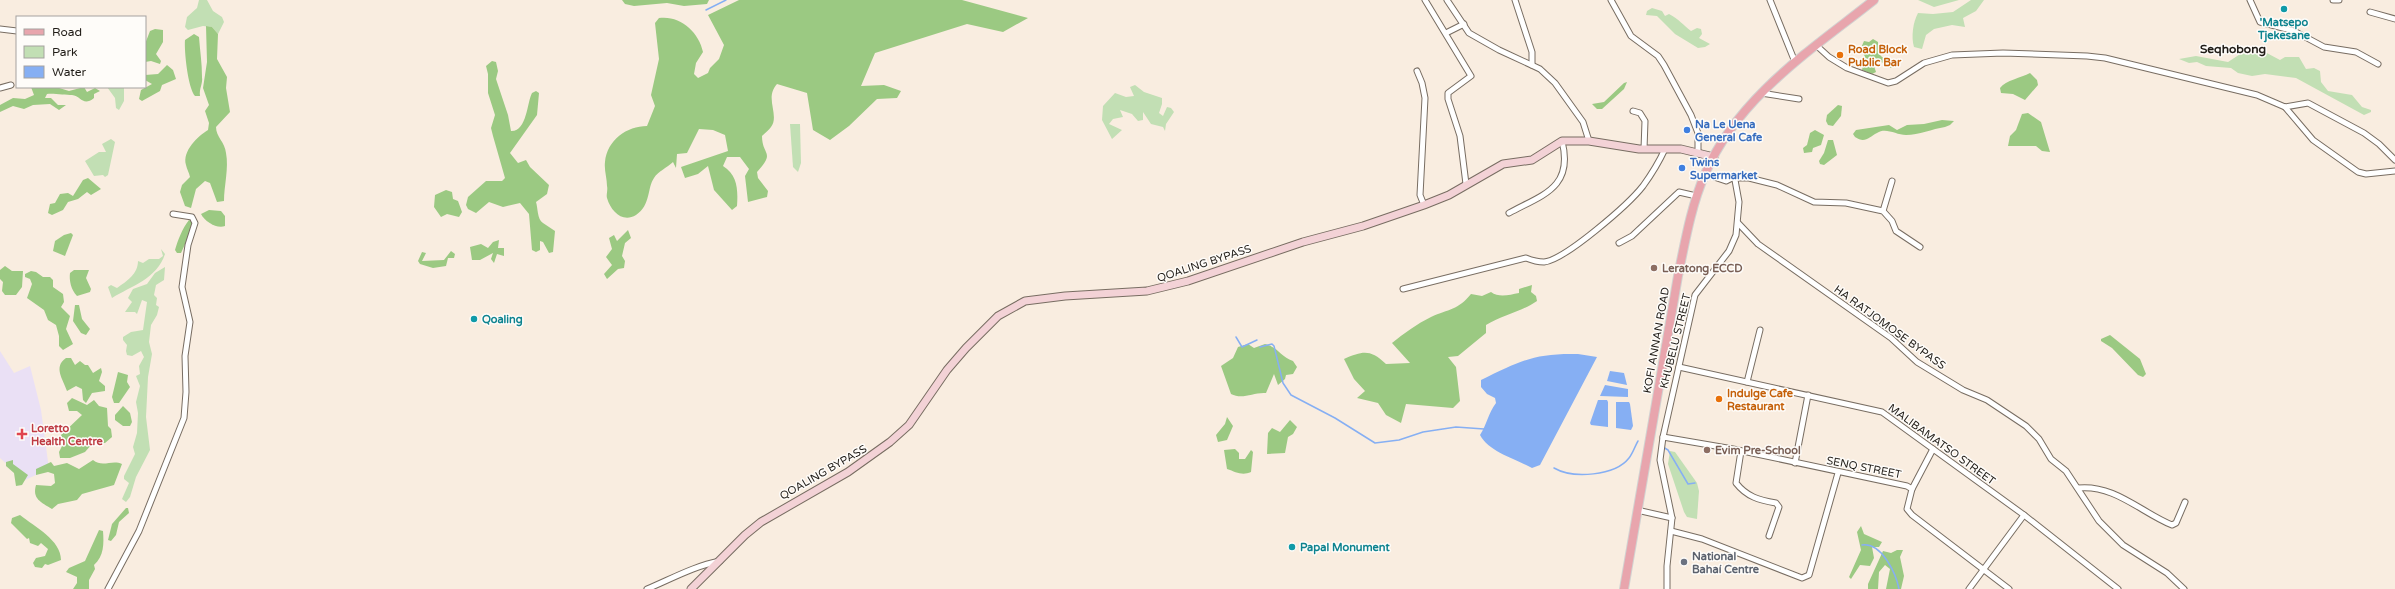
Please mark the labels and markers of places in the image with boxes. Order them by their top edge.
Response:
marker: 'Matsepo Tjekesane [2279,4,2289,14]
place label: 'Matsepo Tjekesane [2257,16,2311,43]
place label: Road Block Public Bar [1848,43,1907,69]
marker: Road Block Public Bar [1835,50,1845,60]
place label: Na Le Uena General Cafe [1695,118,1763,144]
marker: Na Le Uena General Cafe [1682,125,1692,135]
place label: Twins Supermarket [1689,156,1758,183]
marker: Twins Supermarket [1677,163,1687,173]
place label: Leratong ECCD [1662,262,1742,276]
marker: Leratong ECCD [1649,263,1659,273]
place label: Qoaling [482,313,523,327]
marker: Qoaling [469,314,479,324]
place label: Indulge Cafe Restaurant [1727,387,1794,413]
marker: Indulge Cafe Restaurant [1714,394,1724,404]
place label: Loretto Health Centre [31,422,104,448]
marker: Loretto Health Centre [16,428,28,440]
place label: Evim Pre-School [1715,444,1801,457]
marker: Evim Pre-School [1702,445,1712,455]
place label: Papal Monument [1300,541,1390,555]
marker: Papal Monument [1287,542,1297,552]
place label: National Bahaí Centre [1692,550,1760,576]
marker: National Bahaí Centre [1679,557,1689,567]

